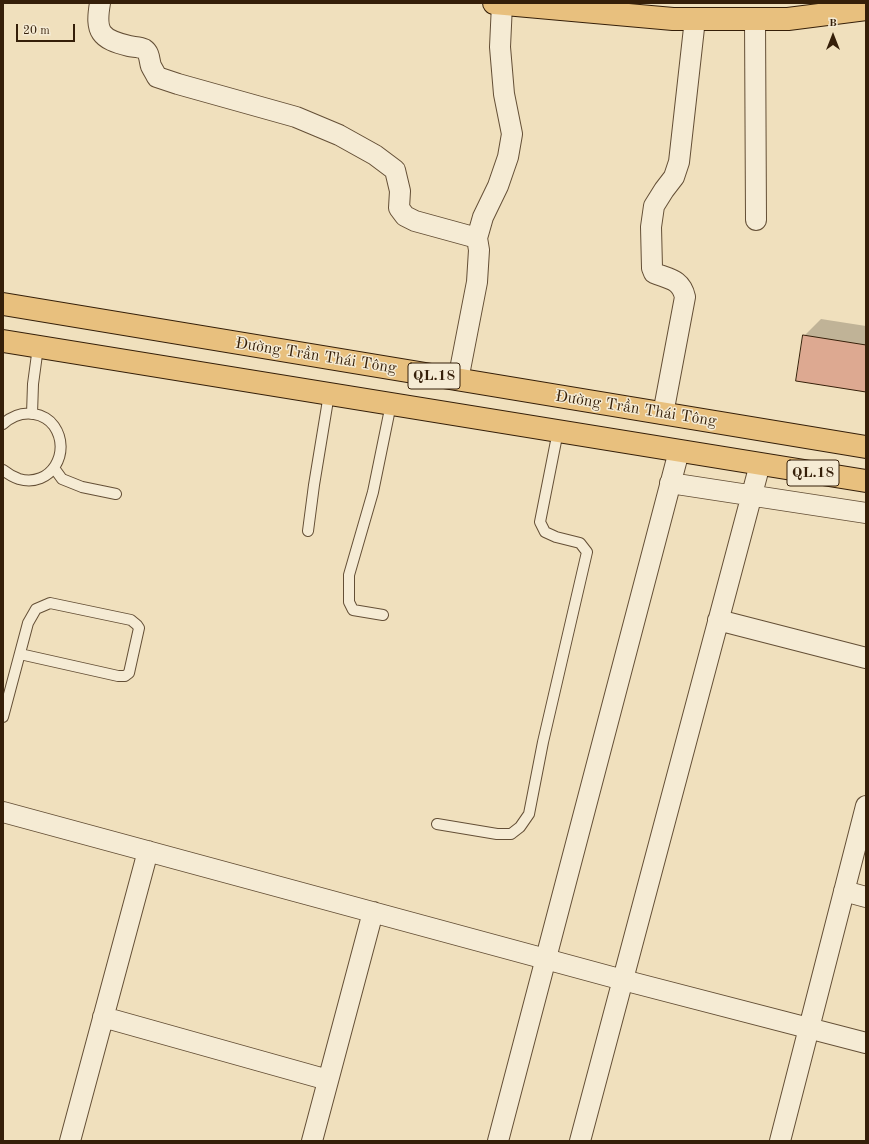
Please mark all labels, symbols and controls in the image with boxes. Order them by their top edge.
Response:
scale bar [18,16,77,42]
north arrow [813,16,853,56]
text: B [829,18,837,29]
text: 20 m [23,25,50,37]
street label: Đường Trần Thái Tông [234,334,398,378]
road number: QL.18 [408,363,460,389]
street label: Đường Trần Thái Tông [554,387,718,431]
road number: QL.18 [787,460,839,486]

